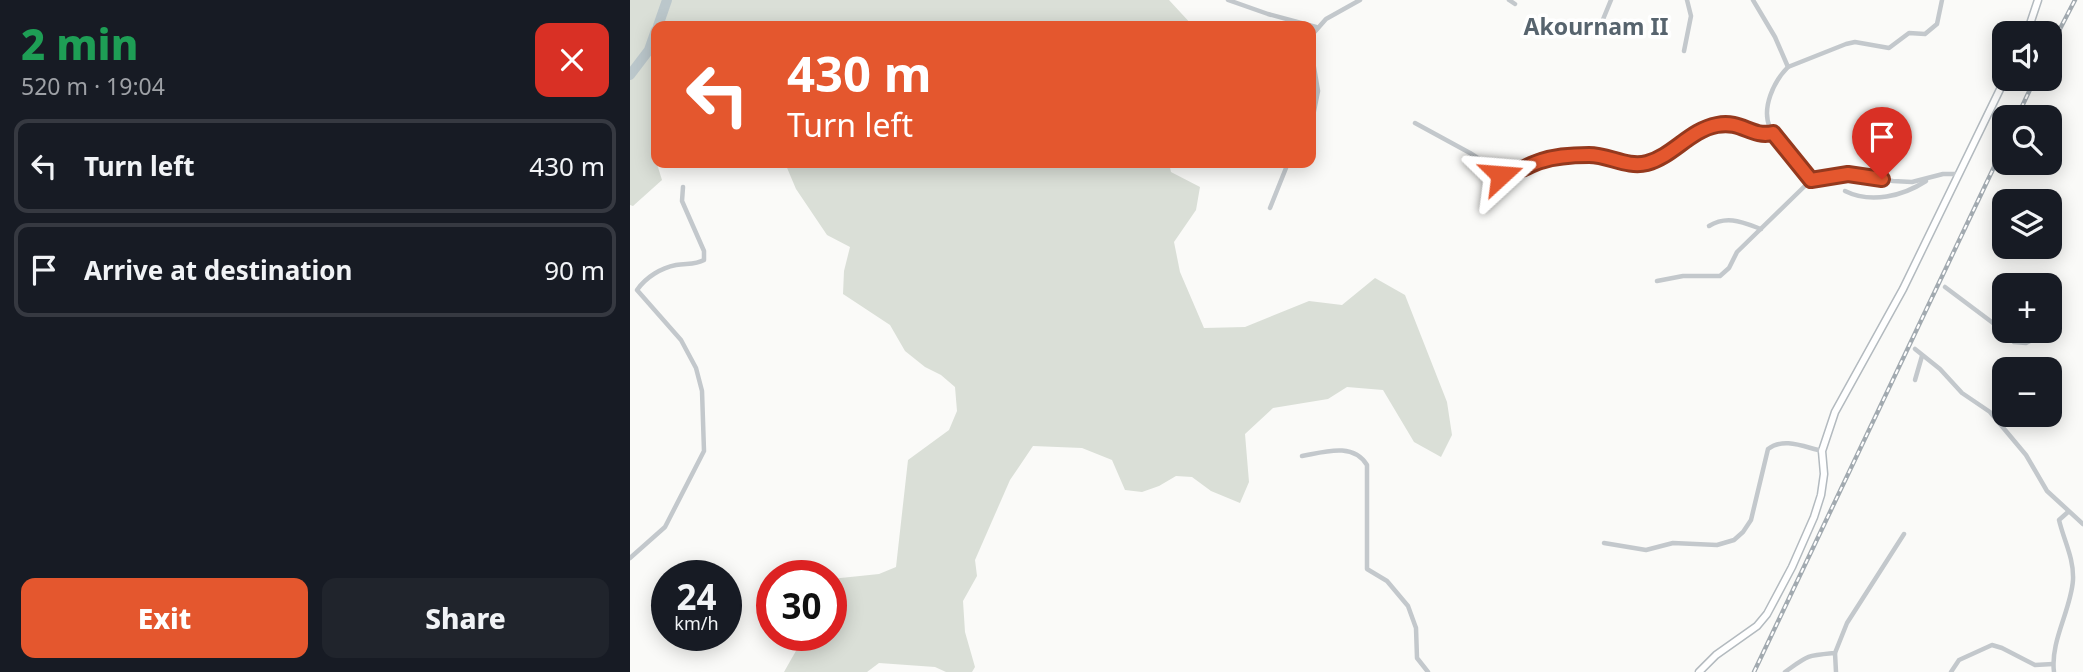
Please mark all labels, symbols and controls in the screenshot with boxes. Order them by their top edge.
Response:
district label: Akournam II [1524,10,1668,42]
text: 2 min [21,15,138,72]
map controls [1992,21,2062,427]
button: sound [1992,21,2062,91]
button: close [535,23,609,97]
text: 430 m [787,40,932,106]
icon: left [672,49,763,140]
text: 520 m · 19:04 [21,70,165,102]
text: Turn left [787,103,913,146]
button: search [1992,105,2062,175]
pin [1852,107,1912,179]
icon: arrive [1863,118,1901,156]
position arrow [1464,138,1538,212]
icon: left [25,147,63,185]
text: Turn left [84,148,195,184]
text: 430 m [529,148,605,184]
button: layers [1992,189,2062,259]
icon: arrive [25,251,63,289]
text: Arrive at destination [84,252,353,288]
text: 90 m [544,252,605,288]
button: + [1992,273,2062,343]
button: − [1992,357,2062,427]
speed limit sign: 30 [756,560,847,651]
text: 24 [676,573,717,620]
button: Exit [21,578,308,658]
button: Share [322,578,609,658]
text: km/h [674,611,719,635]

